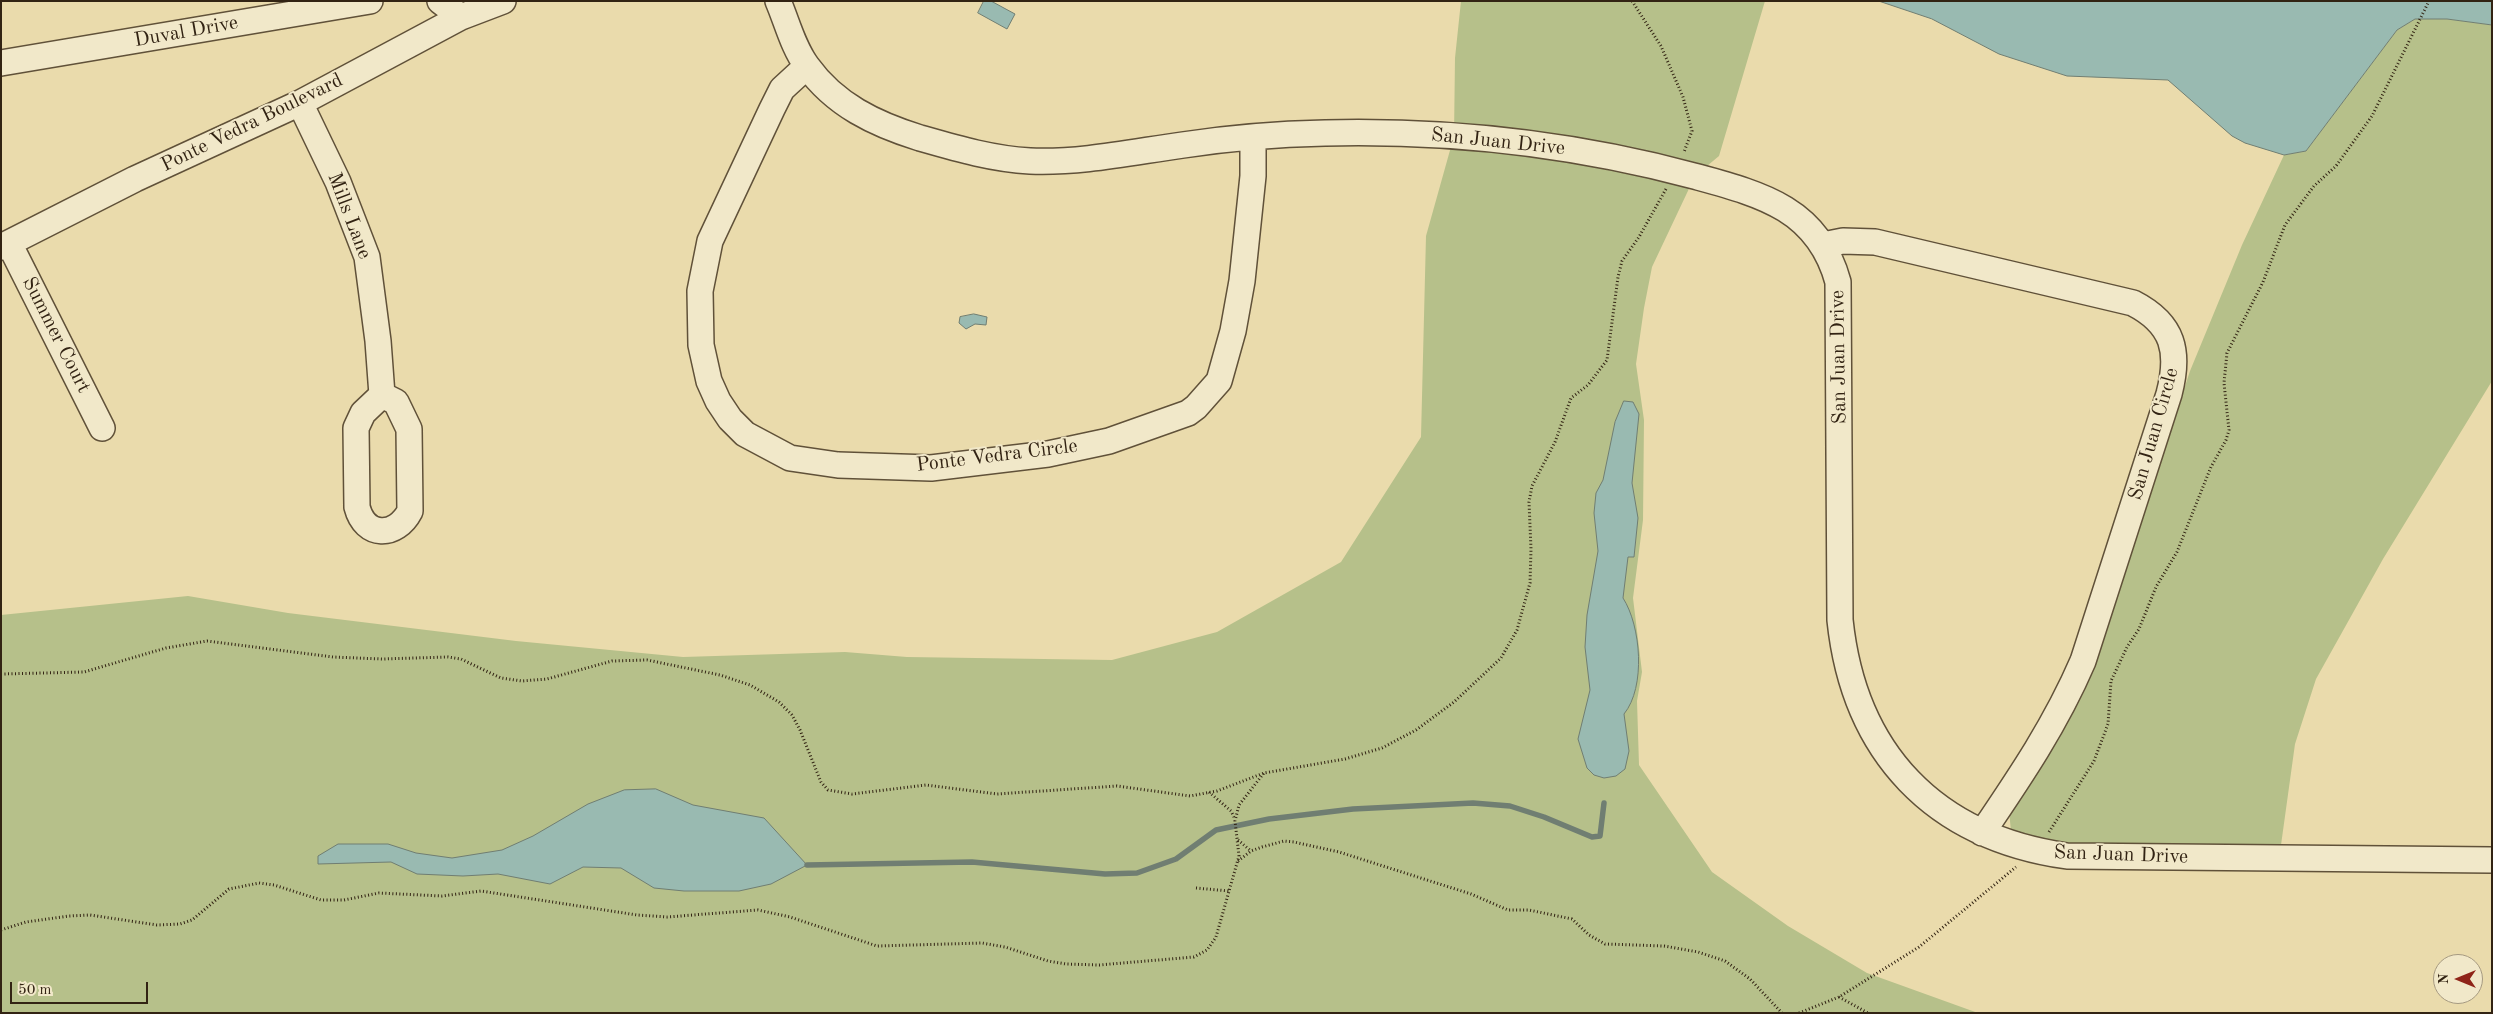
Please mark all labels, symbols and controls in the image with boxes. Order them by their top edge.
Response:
street label: Duval Drive [132,11,240,53]
street label: Ponte Vedra Boulevard [157,69,347,177]
street label: San Juan Drive [1430,123,1566,161]
street label: Mills Lane [322,169,376,263]
street label: Summer Court [16,273,96,397]
street label: San Juan Drive [1826,290,1852,424]
street label: San Juan Circle [2124,365,2184,503]
street label: Ponte Vedra Circle [915,434,1079,478]
street label: San Juan Drive [2053,841,2189,869]
north arrow [2433,954,2483,1004]
scale bar [12,972,150,1004]
text: N [2437,974,2451,984]
text: 50 m [18,983,52,998]

